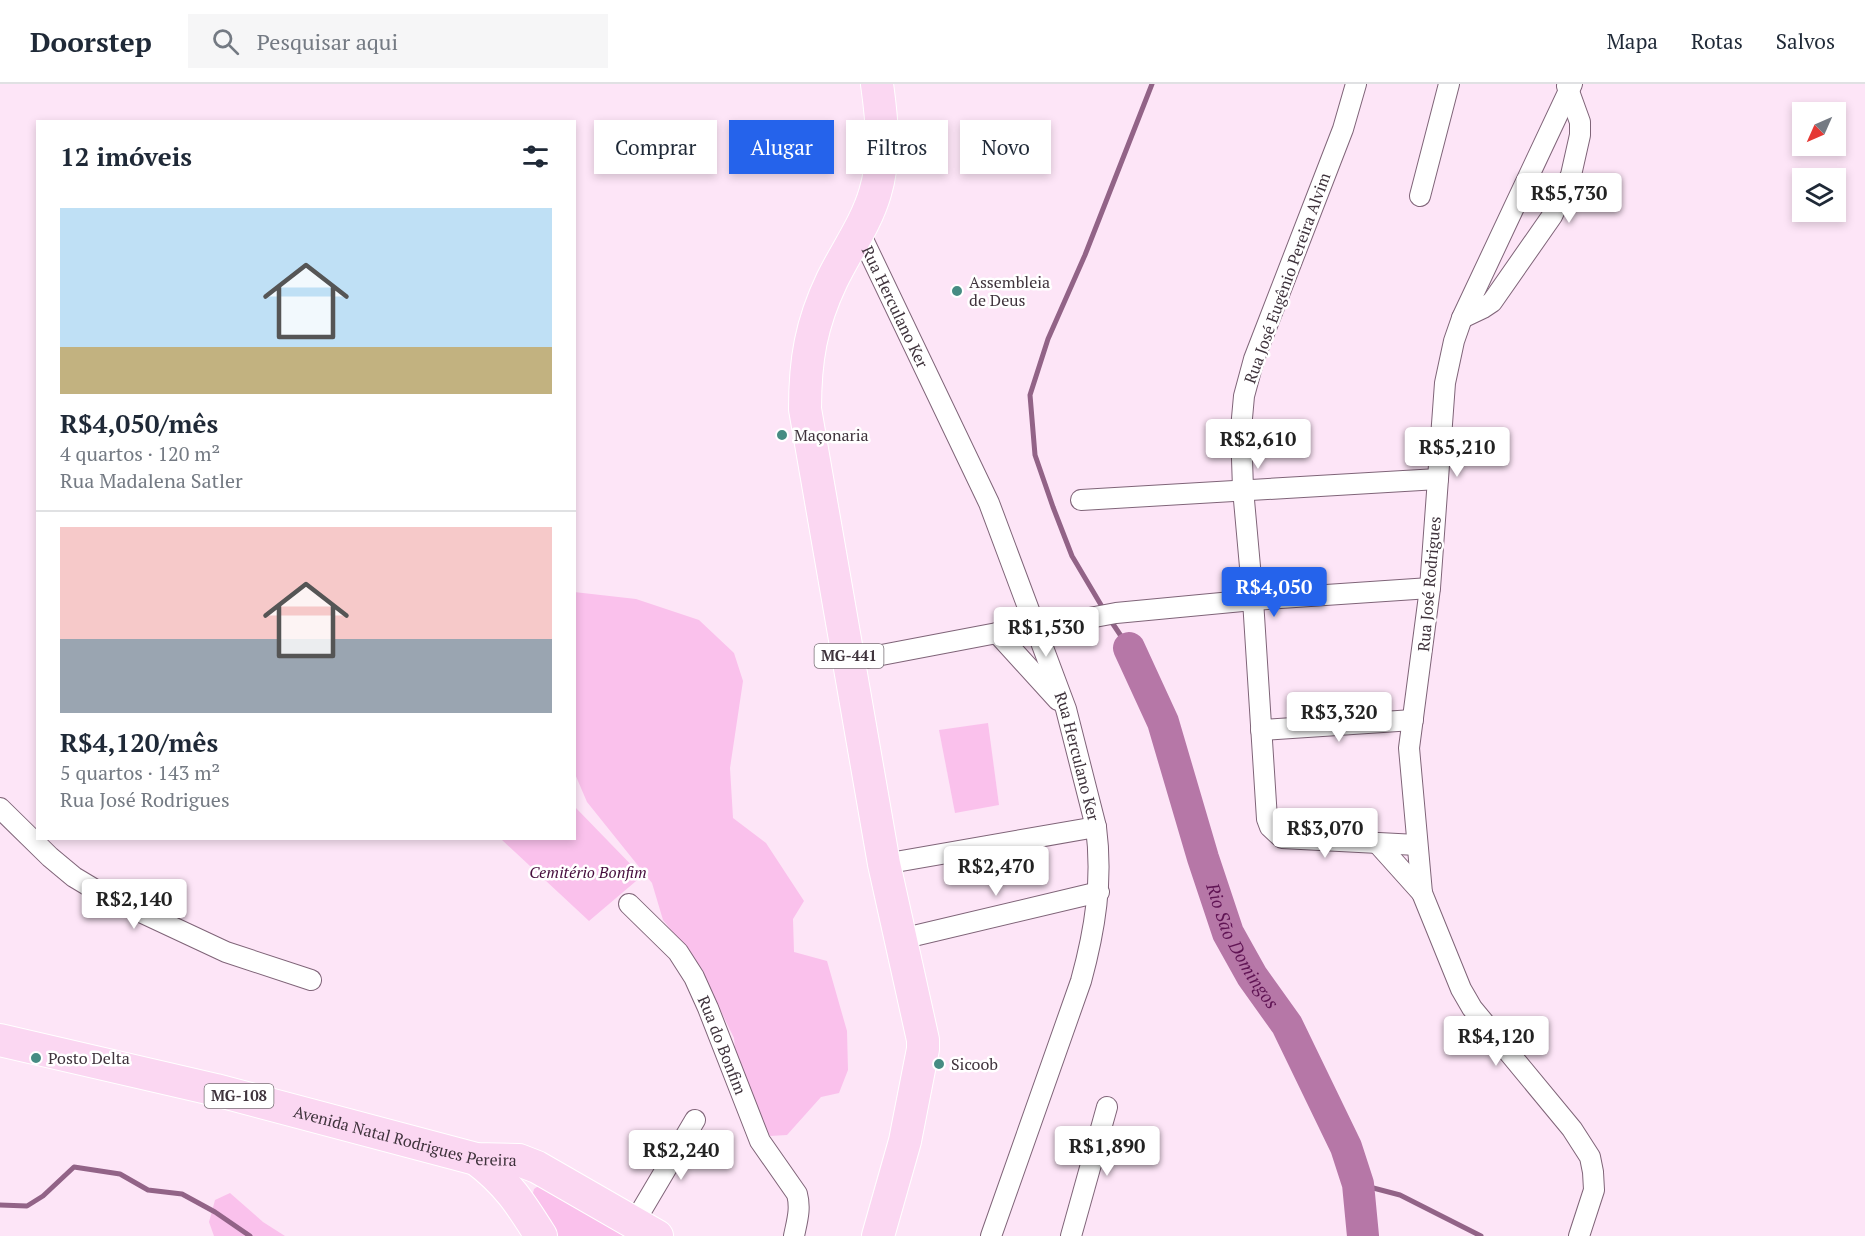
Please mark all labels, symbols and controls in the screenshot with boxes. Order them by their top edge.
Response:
search box [188,14,608,68]
text: Doorstep [30,23,152,60]
icon: search [209,25,242,58]
text: Pesquisar aqui [257,27,398,56]
text: Mapa [1607,27,1658,55]
text: Rotas [1691,27,1743,55]
text: Salvos [1776,27,1835,55]
north arrow [1792,102,1846,156]
map controls [1792,102,1846,222]
chip: Comprar [594,120,717,174]
chip: Alugar [729,120,834,174]
chip: Filtros [846,120,948,174]
chip: Novo [960,120,1051,174]
text: 12 imóveis [60,139,192,173]
icon: filters [519,140,552,173]
button: layers [1792,168,1846,222]
street label: Rua José Eugênio Pereira Alvim [1239,169,1336,387]
pin: R$5,730 [1514,173,1624,224]
text: R$5,730 [1531,179,1607,206]
street label: Rua Herculano Ker [857,242,934,372]
icon: home [252,247,360,355]
place label: Assembleia de Deus [969,271,1050,311]
marker: Assembleia de Deus [950,284,964,298]
text: R$4,050/mês [60,406,218,440]
pin: R$2,610 [1203,419,1313,470]
place label: Maçonaria [794,424,869,446]
text: R$2,610 [1220,425,1296,452]
pin: R$5,210 [1402,427,1512,478]
marker: Maçonaria [775,428,789,442]
text: R$5,210 [1419,433,1495,460]
text: 4 quartos · 120 m² [60,440,220,467]
text: Rua Madalena Satler [60,467,243,494]
street label: Rua José Rodrigues [1412,515,1446,653]
icon: home [252,566,360,674]
pin: R$4,050 [1219,567,1329,618]
text: R$4,050 [1236,573,1312,600]
pin: R$1,530 [991,607,1101,658]
text: R$1,530 [1008,613,1084,640]
road number: MG-441 [814,644,884,668]
street label: Rua Herculano Ker [1049,688,1105,824]
pin: R$3,320 [1284,692,1394,743]
text: R$3,320 [1301,698,1377,725]
text: R$4,120/mês [60,725,218,759]
text: 5 quartos · 143 m² [60,759,220,786]
text: Rua José Rodrigues [60,786,230,813]
pin: R$3,070 [1270,808,1380,859]
text: R$3,070 [1287,814,1363,841]
pin: R$2,470 [941,846,1051,897]
text: R$2,470 [958,852,1034,879]
park label: Cemitério Bonfim [529,861,647,883]
pin: R$2,140 [79,879,189,930]
water label: Rio São Domingos [1201,879,1285,1013]
text: R$2,140 [96,885,172,912]
street label: Rua do Bonfim [693,992,752,1098]
pin: R$4,120 [1441,1016,1551,1067]
text: R$4,120 [1458,1022,1534,1049]
place label: Posto Delta [48,1047,130,1069]
marker: Posto Delta [29,1051,43,1065]
place label: Sicoob [951,1053,998,1075]
marker: Sicoob [932,1057,946,1071]
road number: MG-108 [204,1084,274,1108]
street label: Avenida Natal Rodrigues Pereira [291,1100,517,1171]
pin: R$1,890 [1052,1126,1162,1177]
pin: R$2,240 [626,1130,736,1181]
text: R$1,890 [1069,1132,1145,1159]
text: R$2,240 [643,1136,719,1163]

